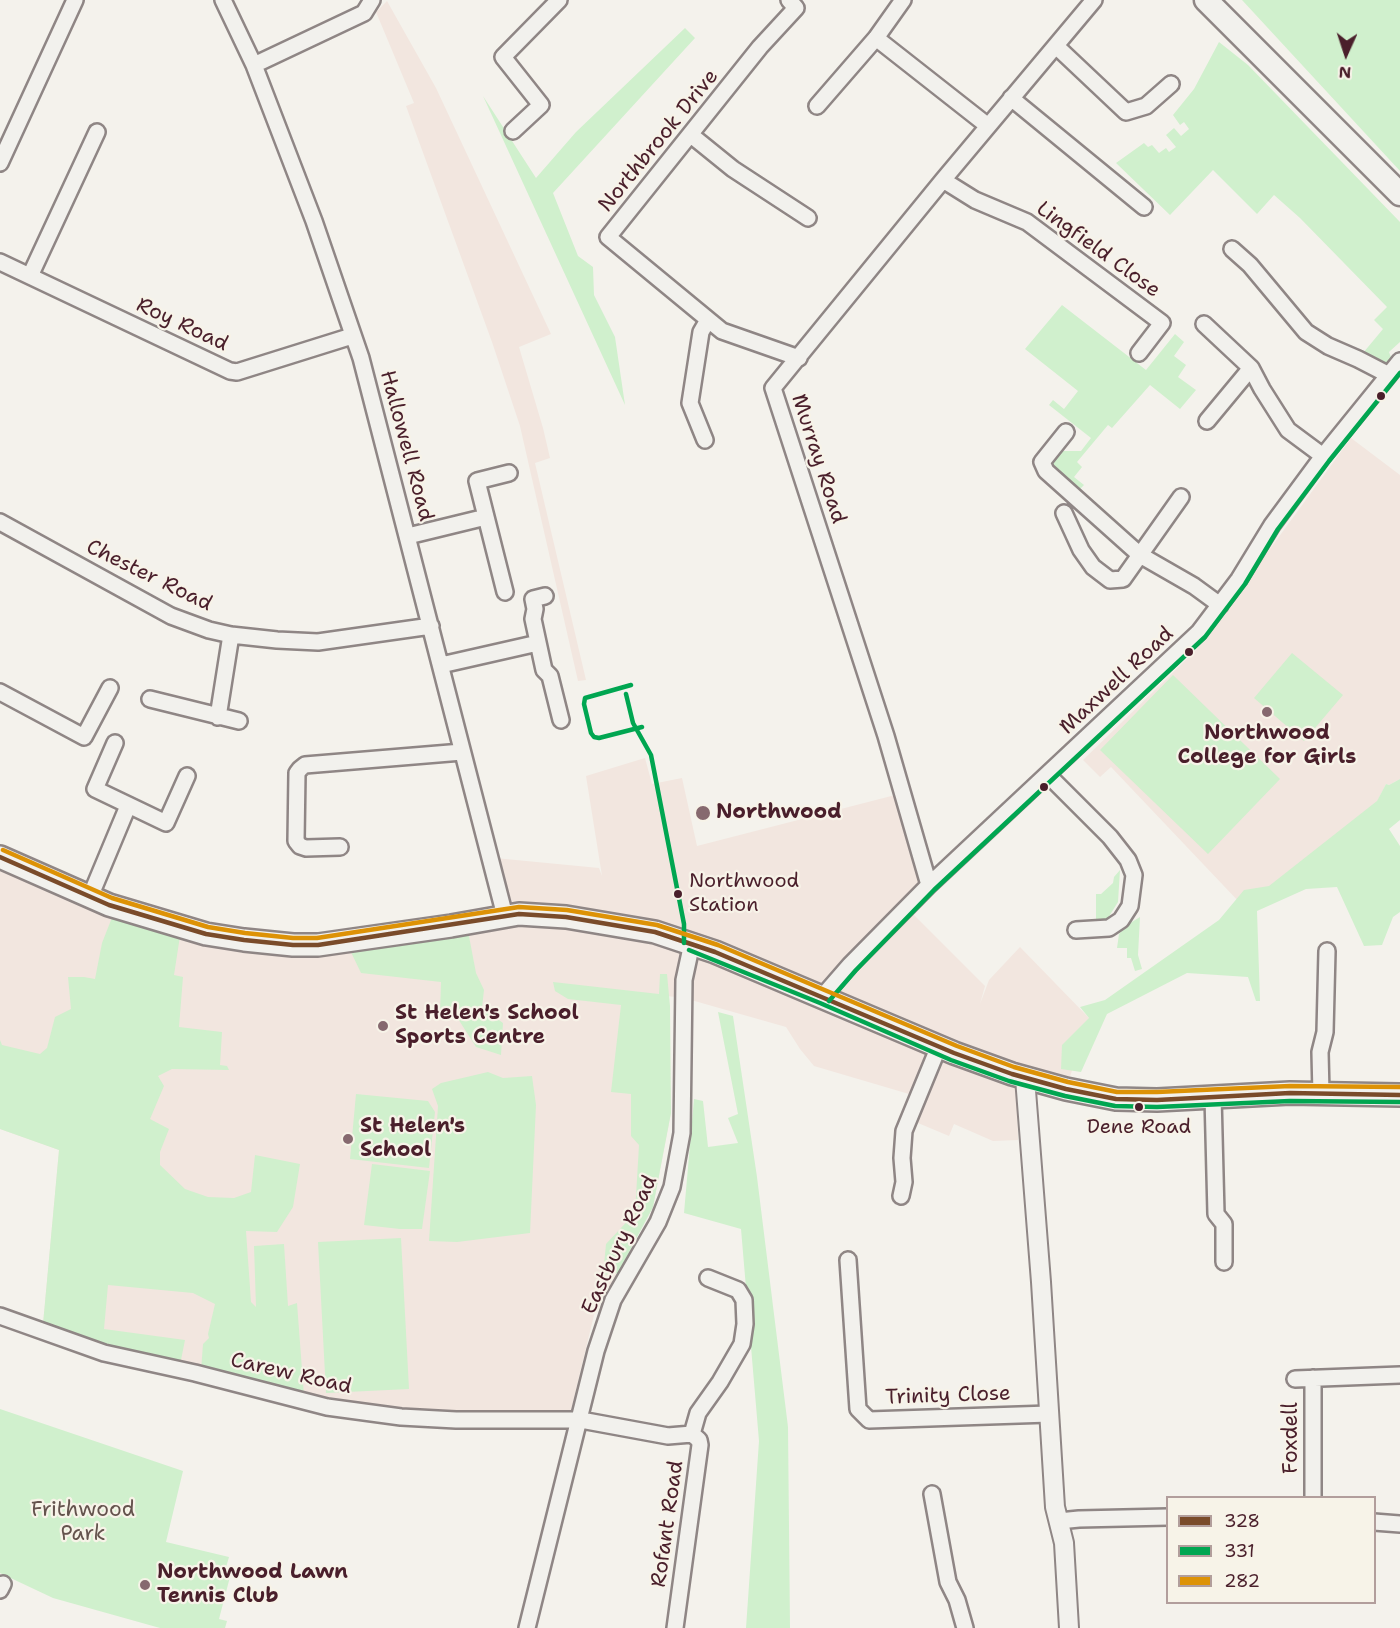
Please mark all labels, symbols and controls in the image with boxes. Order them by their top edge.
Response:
north arrow [1316,24,1376,84]
text: N [1338,62,1352,83]
street label: Northbrook Drive [594,65,724,217]
street label: Lingfield Close [1031,197,1165,303]
street label: Roy Road [132,293,232,357]
street label: Hallowell Road [374,368,438,524]
unlabelled marker [1375,390,1387,402]
street label: Murray Road [785,391,851,527]
street label: Chester Road [82,535,216,617]
street label: Maxwell Road [1055,622,1179,740]
unlabelled marker [1183,646,1195,658]
marker: Northwood College for Girls [1260,705,1274,719]
place label: Northwood College for Girls [1178,721,1356,771]
unlabelled marker [1038,781,1050,793]
place label: Northwood [716,800,842,826]
marker: Northwood [694,804,712,822]
place label: Northwood Station [689,870,799,917]
marker: Northwood Station [672,888,684,900]
place label: St Helen's School Sports Centre [395,1001,579,1051]
marker: St Helen's School Sports Centre [376,1019,390,1033]
marker: Dene Road [1133,1101,1145,1113]
place label: St Helen's School [360,1114,465,1164]
place label: Dene Road [1087,1116,1191,1140]
marker: St Helen's School [341,1132,355,1146]
street label: Eastbury Road [577,1171,663,1319]
street label: Carew Road [228,1348,354,1400]
street label: Trinity Close [885,1381,1011,1411]
street label: Foxdell [1279,1402,1305,1474]
street label: Rofant Road [647,1459,689,1589]
legend [1166,1496,1376,1604]
park label: Frithwood Park [31,1498,135,1548]
text: 328 [1224,1509,1260,1533]
text: 331 [1224,1539,1255,1563]
place label: Northwood Lawn Tennis Club [157,1560,348,1610]
text: 282 [1224,1569,1260,1593]
marker: Northwood Lawn Tennis Club [138,1578,152,1592]

